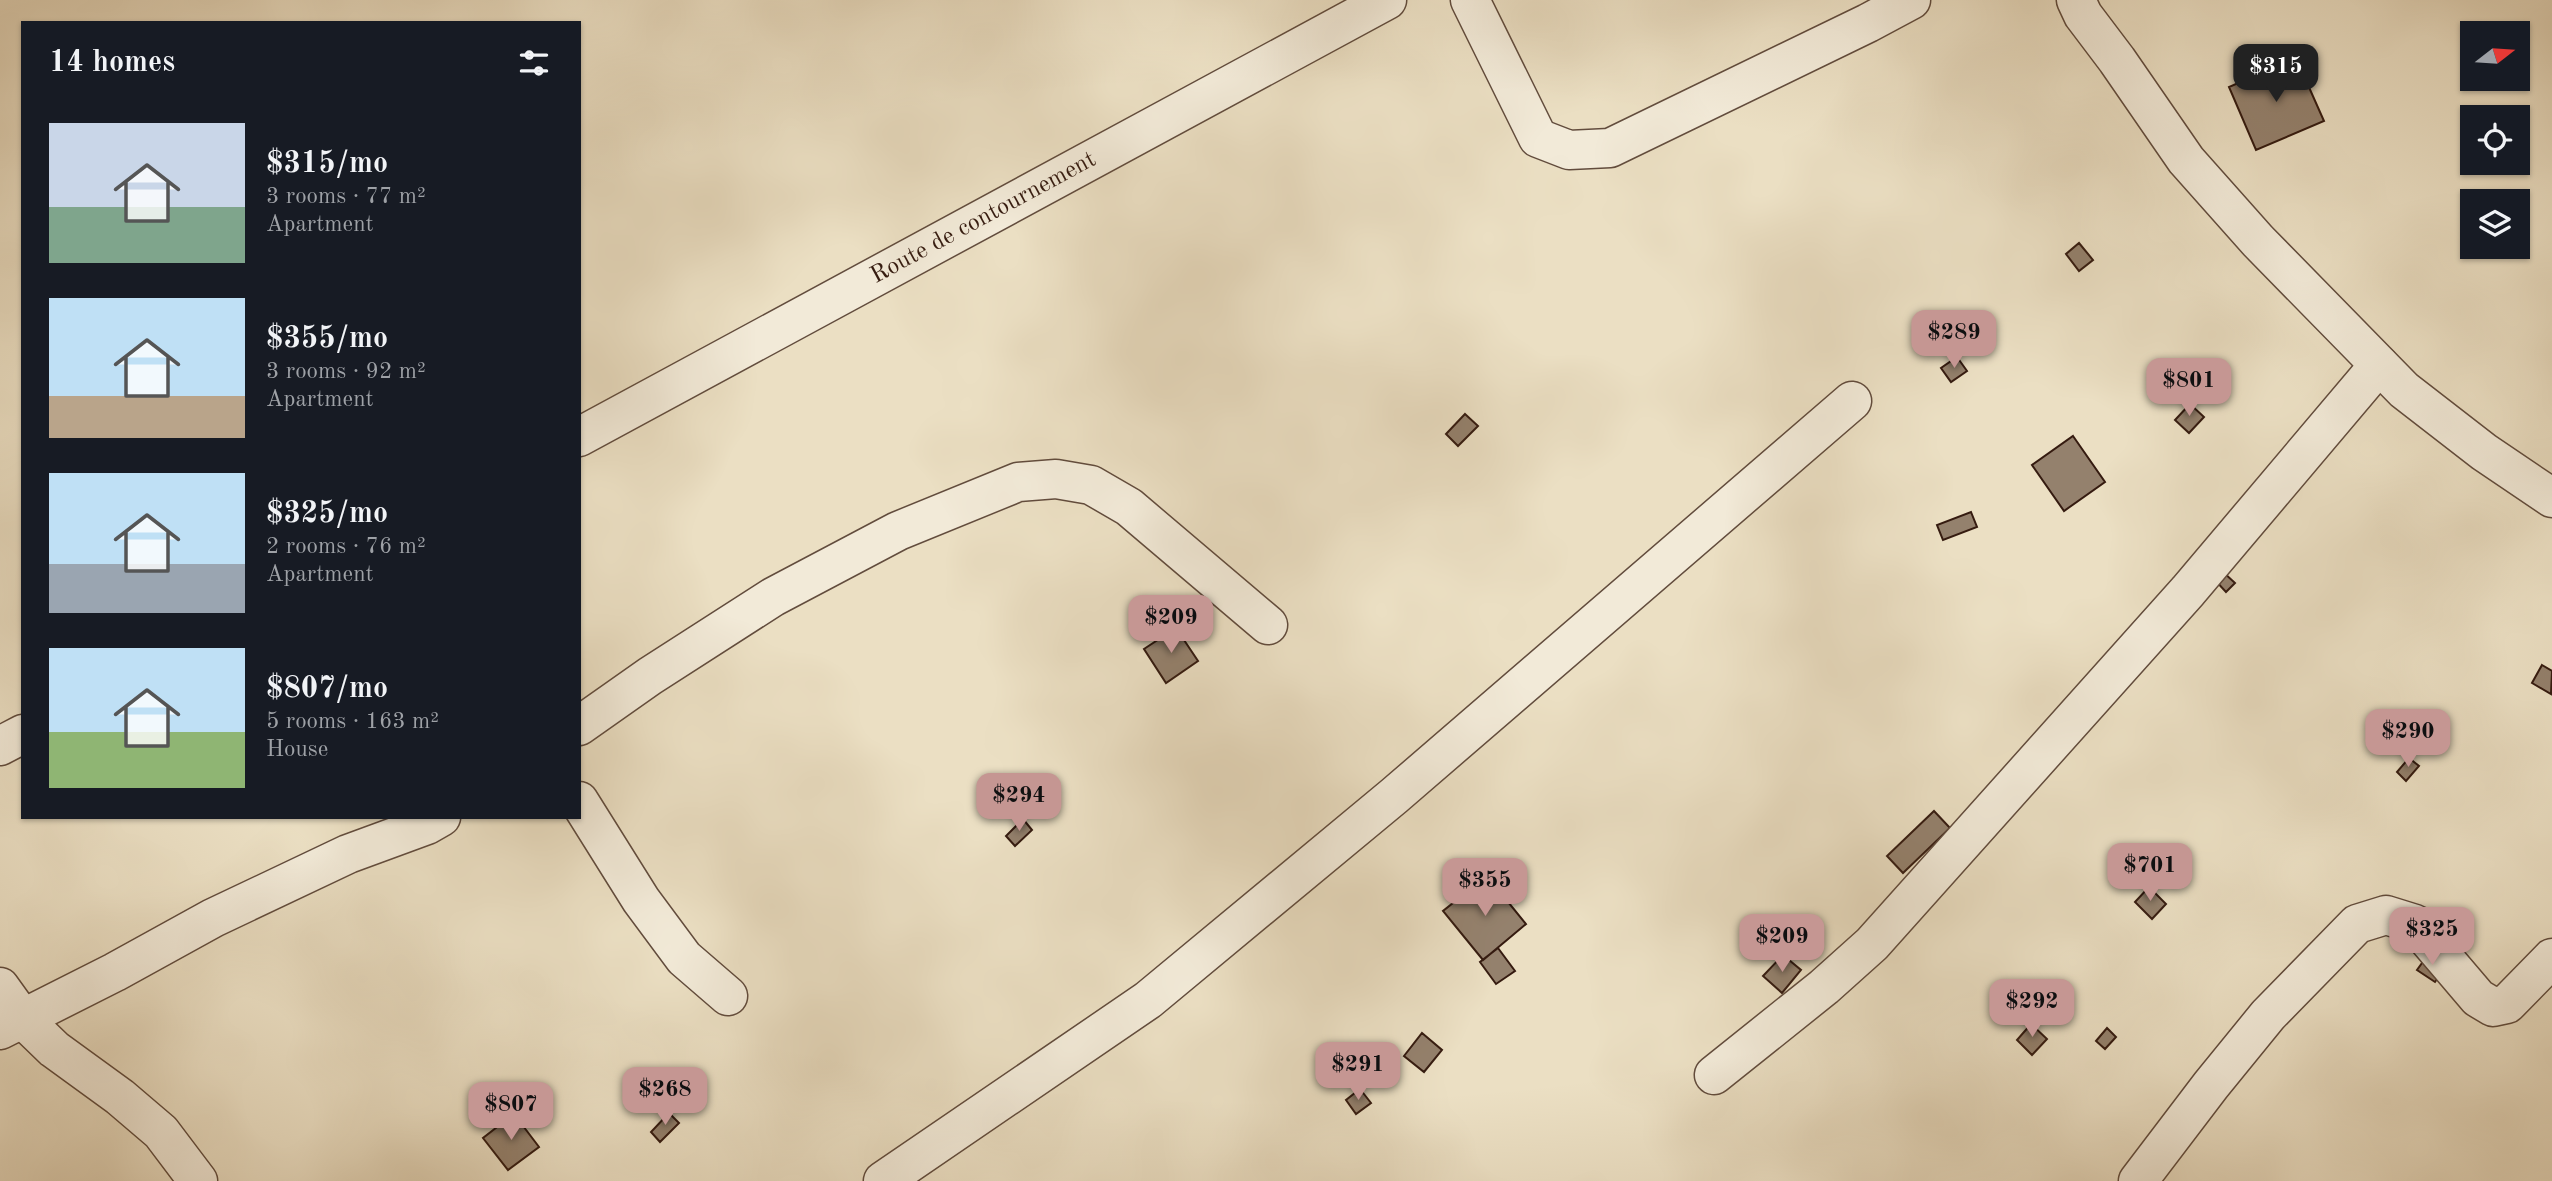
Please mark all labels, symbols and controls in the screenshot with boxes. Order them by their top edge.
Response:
north arrow [2460,21,2530,91]
map controls [2460,21,2530,259]
icon: filters [515,44,553,82]
pin: $315 [2235,44,2317,104]
text: 14 homes [49,48,175,78]
text: $315 [2249,55,2303,78]
button: locate [2460,105,2530,175]
street label: Route de contournement [867,148,1100,289]
text: $315/mo [266,149,388,179]
icon: home [105,151,189,235]
text: 3 rooms · 77 m² [266,185,426,208]
button: layers [2460,189,2530,259]
text: Apartment [266,213,374,236]
pin: $289 [1913,310,1995,370]
text: $289 [1927,321,1981,344]
text: $355/mo [266,324,388,354]
icon: home [105,326,189,410]
pin: $801 [2148,358,2230,418]
text: 3 rooms · 92 m² [266,360,426,383]
text: $801 [2162,369,2216,392]
text: Apartment [266,388,374,411]
text: $325/mo [266,499,388,529]
icon: home [105,501,189,585]
text: 2 rooms · 76 m² [266,535,426,558]
text: Apartment [266,563,374,586]
pin: $209 [1130,596,1212,655]
text: $209 [1144,606,1198,629]
text: $807/mo [266,674,388,704]
icon: home [105,676,189,760]
text: 5 rooms · 163 m² [266,710,439,733]
pin: $290 [2367,710,2449,769]
text: $290 [2381,720,2435,743]
text: House [266,738,328,761]
pin: $294 [978,774,1060,833]
text: $294 [992,784,1046,807]
pin: $701 [2109,844,2191,903]
text: $701 [2123,854,2177,877]
pin: $355 [1444,858,1526,918]
text: $355 [1458,869,1512,892]
pin: $325 [2391,908,2473,967]
pin: $209 [1741,914,1823,974]
text: $325 [2405,918,2459,941]
text: $209 [1755,925,1809,948]
pin: $292 [1991,979,2073,1039]
text: $292 [2005,990,2059,1013]
pin: $291 [1317,1042,1399,1102]
text: $291 [1331,1053,1385,1076]
pin: $268 [624,1068,706,1127]
text: $268 [638,1078,692,1101]
pin: $807 [470,1082,552,1142]
text: $807 [484,1093,538,1116]

